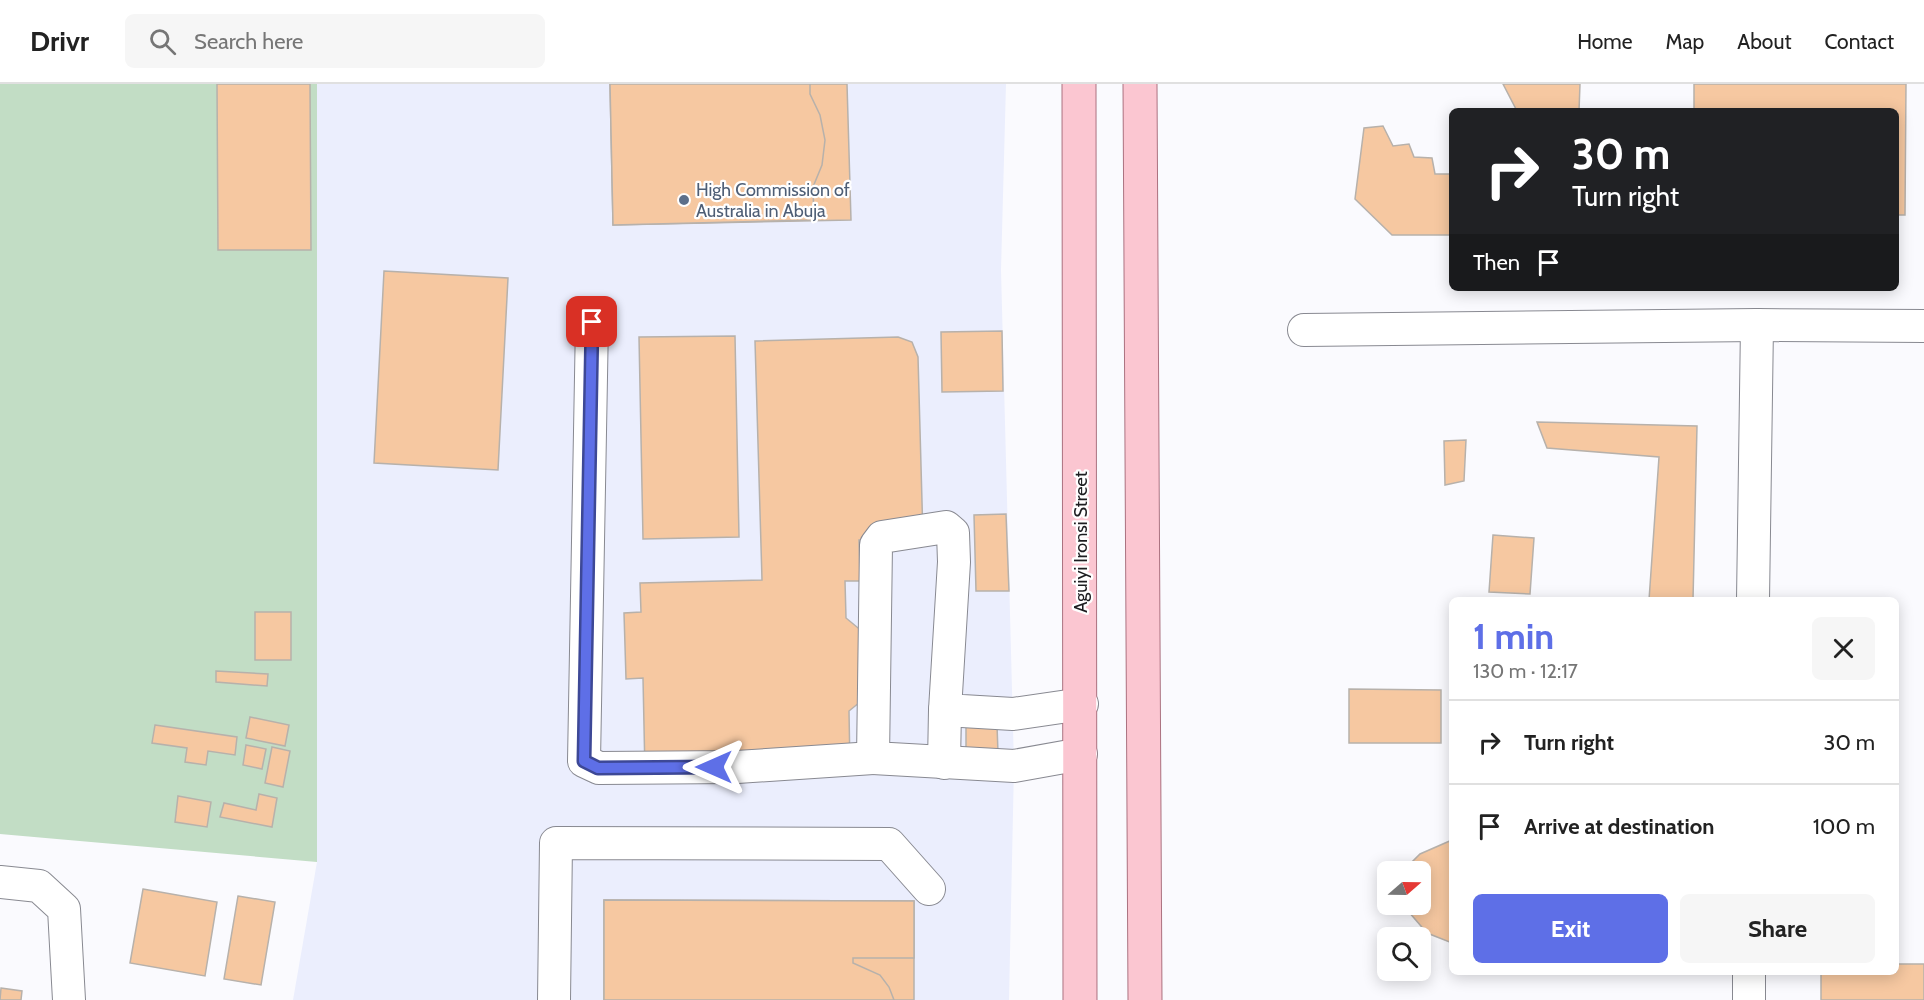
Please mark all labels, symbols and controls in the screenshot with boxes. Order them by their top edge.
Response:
search box [125,14,545,68]
text: Drivr [30,24,89,58]
icon: search [146,25,179,58]
text: Search here [194,28,303,55]
text: Home [1577,29,1633,54]
text: Map [1666,29,1704,54]
text: About [1737,29,1791,54]
text: Contact [1824,29,1894,54]
text: 30 m [1572,128,1670,180]
icon: right [1473,132,1551,210]
place label: High Commission of Australia in Abuja [696,179,850,222]
text: Turn right [1572,180,1679,213]
marker: High Commission of Australia in Abuja [677,193,691,207]
icon: arrive [1532,246,1565,279]
text: Then [1473,249,1520,276]
pin [566,296,617,347]
icon: arrive [575,305,608,338]
street label: Aguiyi Ironsi Street [1070,471,1092,613]
text: 1 min [1473,614,1554,658]
button: close [1812,617,1875,680]
text: 130 m · 12:17 [1473,659,1578,683]
icon: right [1473,726,1506,759]
text: Turn right [1524,729,1614,756]
text: 30 m [1823,729,1875,756]
position arrow [682,735,746,799]
icon: arrive [1473,810,1506,843]
text: Arrive at destination [1524,813,1714,840]
text: 100 m [1813,813,1875,840]
north arrow [1377,861,1431,915]
map controls [1377,861,1431,981]
button: Exit [1473,894,1668,963]
button: Share [1680,894,1875,963]
button: search [1377,927,1431,981]

